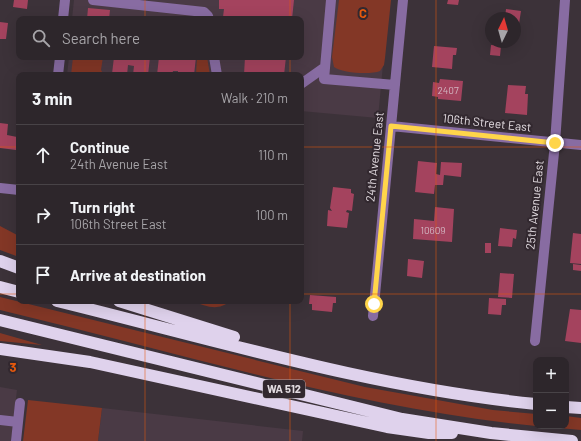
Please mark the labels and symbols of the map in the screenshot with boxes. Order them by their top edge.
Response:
text: C [359,5,367,21]
north arrow [485,12,521,48]
house number: 2407 [437,84,459,96]
street label: 106th Street East [442,110,532,134]
street label: 24th Avenue East [362,111,386,203]
route end [546,134,564,152]
street label: 25th Avenue East [522,159,546,250]
house number: 10609 [420,224,446,236]
route start [365,295,383,313]
text: 3 [9,359,17,375]
road number: WA 512 [263,380,305,398]

